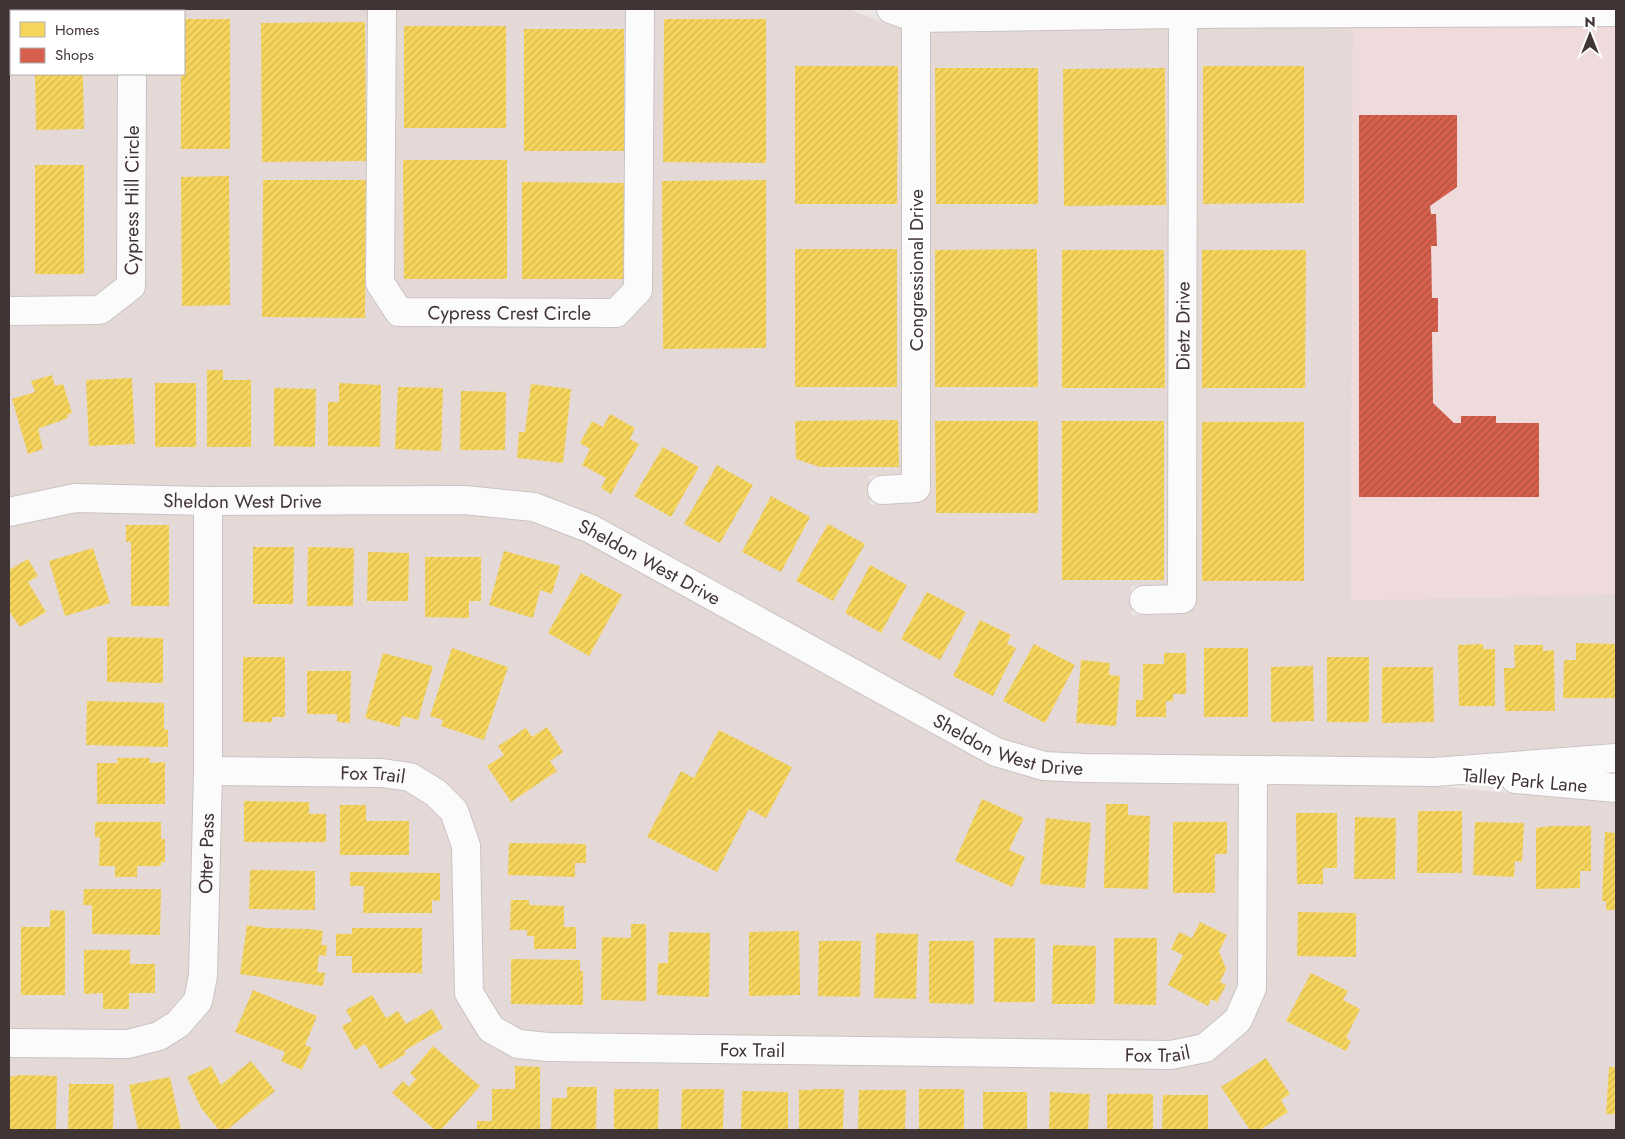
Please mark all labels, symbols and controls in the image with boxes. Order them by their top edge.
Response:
legend [10,10,185,75]
north arrow [1565,10,1615,60]
text: N [1584,12,1596,32]
text: Homes [55,19,99,41]
text: Shops [55,44,94,66]
street label: Cypress Hill Circle [118,125,146,275]
street label: Congressional Drive [903,189,930,351]
street label: Dietz Drive [1169,281,1197,371]
street label: Cypress Crest Circle [427,299,591,327]
street label: Sheldon West Drive [163,487,322,515]
street label: Sheldon West Drive [574,512,726,612]
street label: Sheldon West Drive [928,707,1084,782]
street label: Fox Trail [340,760,407,790]
street label: Talley Park Lane [1461,762,1589,799]
street label: Otter Pass [192,813,221,894]
street label: Fox Trail [720,1036,785,1064]
street label: Fox Trail [1125,1038,1192,1069]

